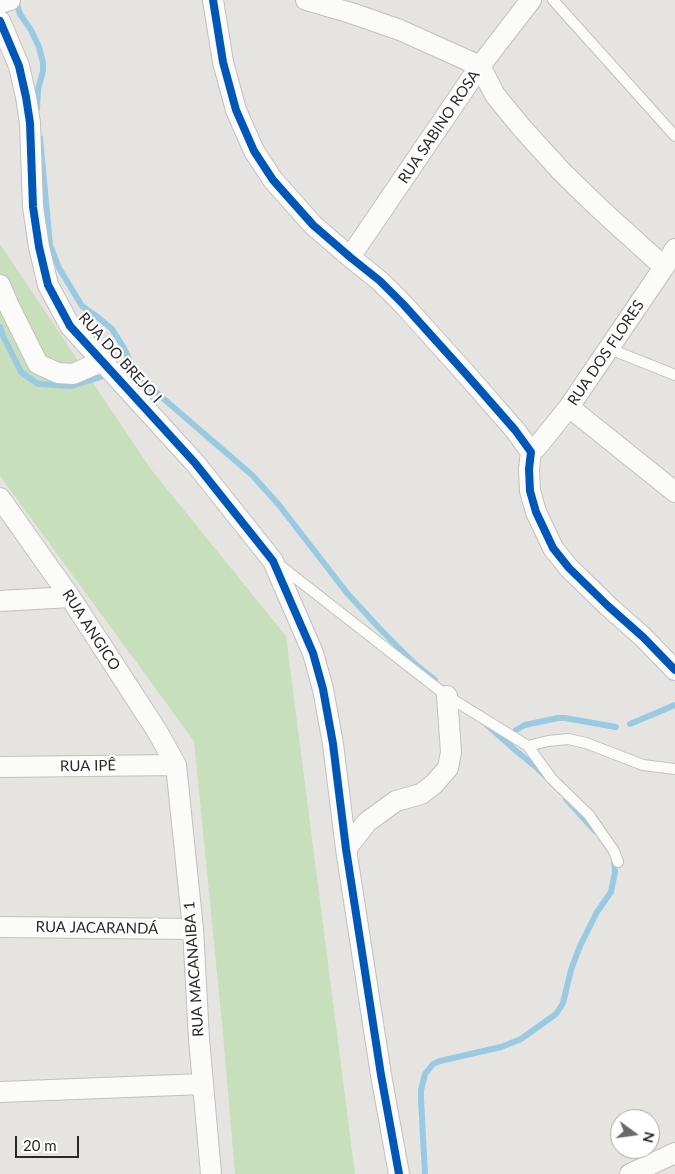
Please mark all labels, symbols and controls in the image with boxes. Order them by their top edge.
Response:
street label: RUA SABINO ROSA [394,67,484,187]
street label: RUA DOS FLORES [564,297,648,409]
street label: RUA DO BREJO I [75,309,165,407]
street label: RUA ANGICO [58,586,124,674]
street label: RUA IPÊ [60,757,116,775]
street label: RUA MACANAIBA 1 [180,900,208,1038]
street label: RUA JACARANDÁ [36,918,158,938]
north arrow [610,1109,660,1159]
scale bar [18,1126,81,1158]
text: N [640,1130,659,1145]
text: 20 m [23,1136,57,1154]

